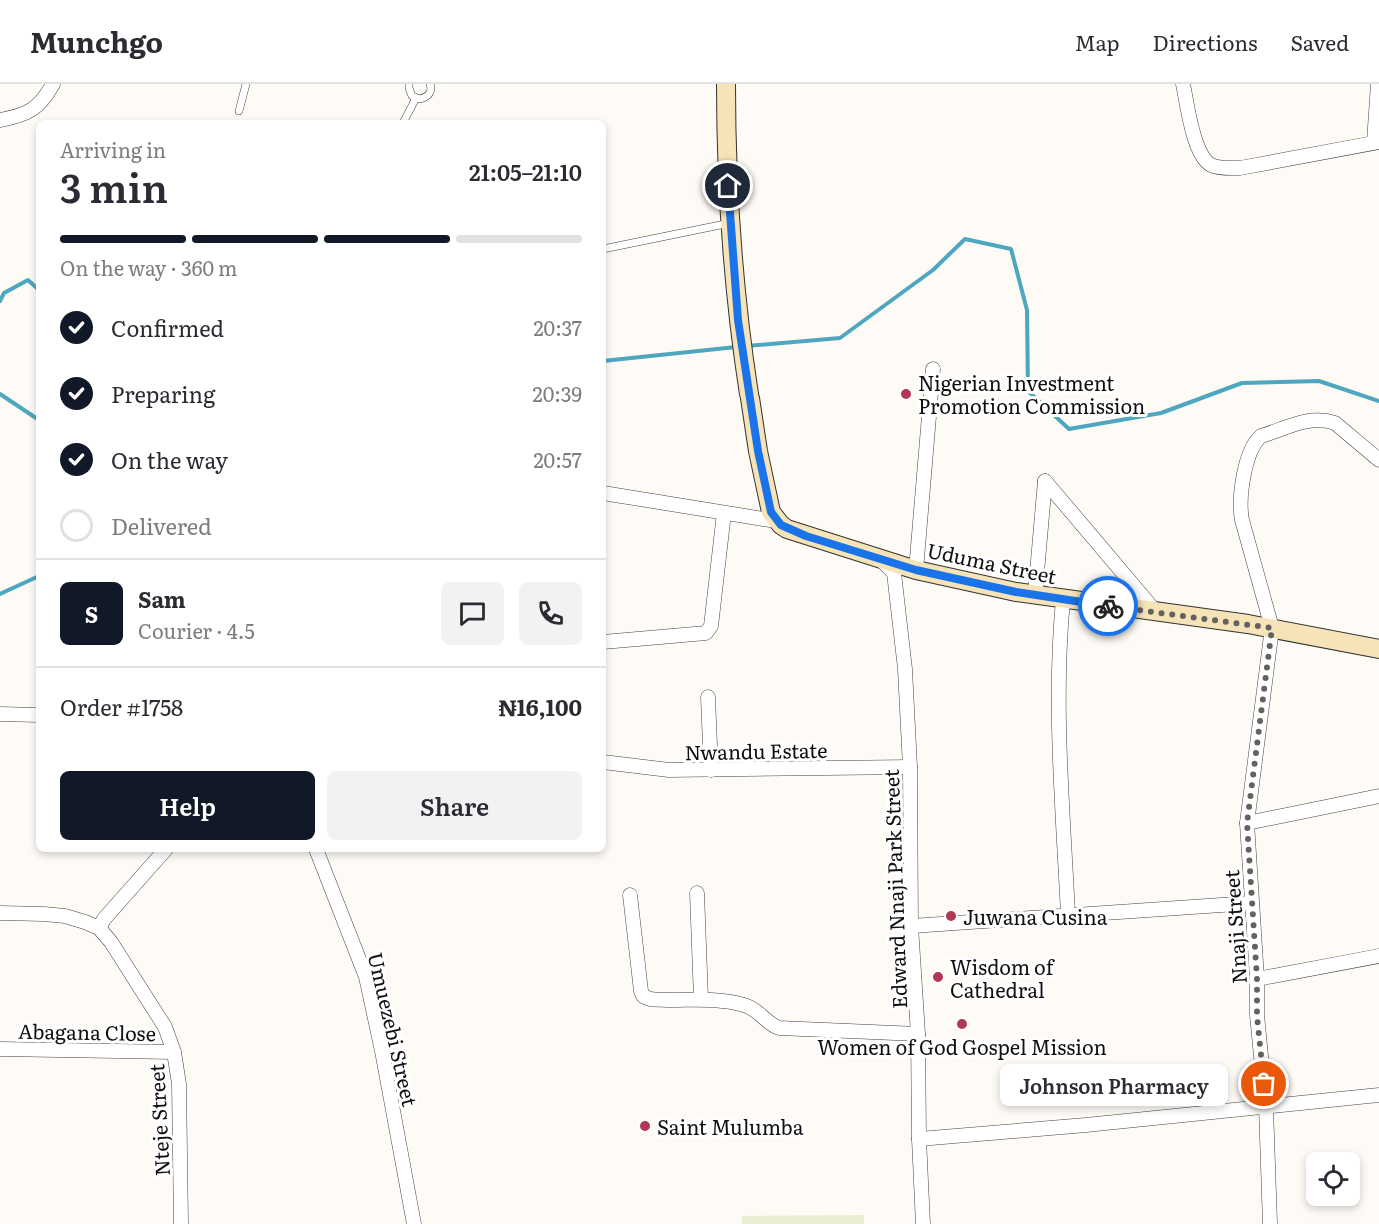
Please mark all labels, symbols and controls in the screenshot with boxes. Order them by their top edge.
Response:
text: Munchgo [30,20,163,62]
text: Map [1075,26,1120,57]
text: Directions [1153,26,1258,57]
text: Saved [1291,26,1349,57]
text: Arriving in [60,134,166,164]
text: 21:05–21:10 [469,155,582,188]
text: 3 min [60,157,168,215]
pin [702,160,753,211]
icon: home [711,169,744,202]
text: On the way · 360 m [60,252,237,282]
icon: check [60,311,93,344]
text: Confirmed [111,311,224,344]
text: 20:37 [533,312,582,342]
place label: Nigerian Investment Promotion Commission [918,367,1145,420]
icon: check [60,377,93,410]
text: Preparing [111,377,215,410]
text: 20:39 [533,378,582,408]
marker: Nigerian Investment Promotion Commission [899,387,913,401]
icon: check [60,443,93,476]
text: On the way [111,443,228,476]
text: 20:57 [533,444,582,474]
text: Delivered [111,509,212,542]
street label: Uduma Street [925,534,1059,590]
courier [1078,576,1138,636]
text: Sam [138,582,186,615]
button: chat [441,582,504,645]
button: phone [519,582,582,645]
icon: bike [1092,590,1125,623]
text: S [85,597,98,630]
text: Courier · 4.5 [138,615,255,645]
text: Order #1758 [60,690,183,723]
text: ₦16,100 [498,690,582,723]
street label: Nwandu Estate [684,734,828,766]
street label: Edward Nnaji Park Street [875,769,913,1009]
button: Help [60,771,315,840]
button: Share [327,771,582,840]
street label: Nnaji Street [1215,869,1253,985]
place label: Juwana Cusina [963,901,1108,931]
marker: Juwana Cusina [944,909,958,923]
street label: Umuezebi Street [362,949,426,1109]
place label: Wisdom of Cathedral [950,951,1056,1004]
marker: Wisdom of Cathedral [931,970,945,984]
street label: Abagana Close [18,1015,156,1047]
marker: Women of God Gospel Mission [955,1017,969,1031]
place label: Women of God Gospel Mission [817,1031,1107,1061]
pin [1238,1058,1289,1109]
street label: Nteje Street [140,1063,176,1177]
callout: Johnson Pharmacy [1000,1063,1228,1105]
icon: bag [1247,1067,1280,1100]
text: Johnson Pharmacy [1019,1070,1209,1100]
place label: Saint Mulumba [657,1111,804,1141]
marker: Saint Mulumba [638,1119,652,1133]
map controls [1306,1152,1360,1206]
button: locate [1306,1152,1360,1206]

